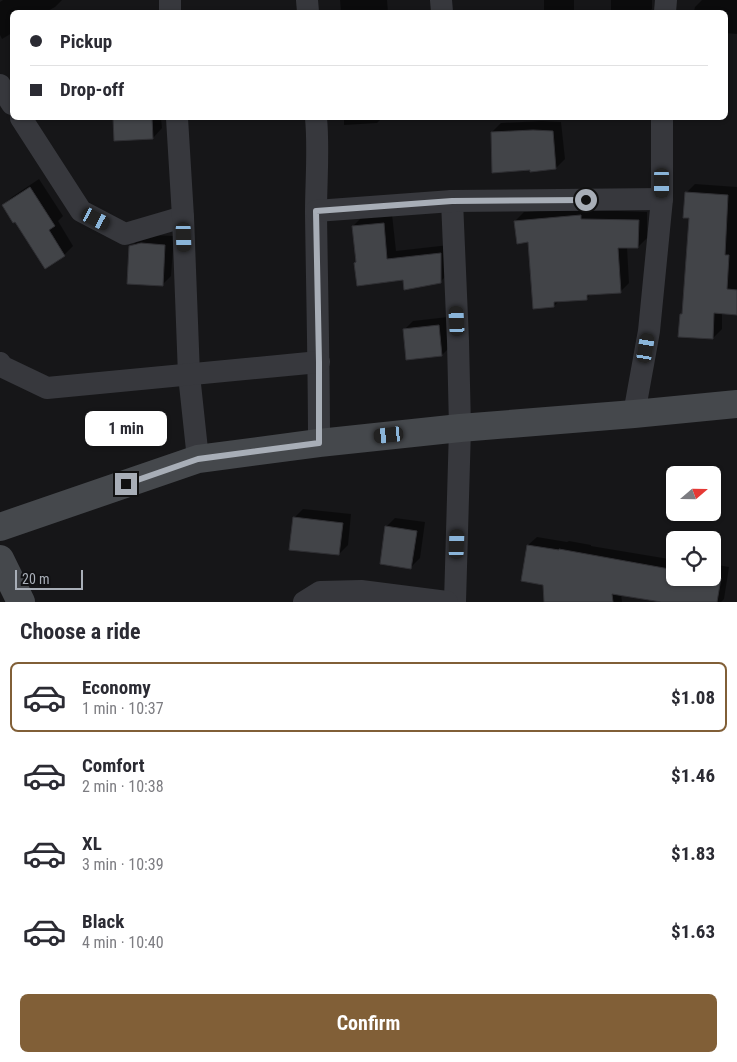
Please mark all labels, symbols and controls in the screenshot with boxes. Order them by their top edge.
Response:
text: Pickup [60,30,112,53]
text: Drop-off [60,78,124,101]
car [654,168,669,198]
route start [575,189,597,211]
car [79,206,112,232]
car [175,222,192,252]
car [448,306,465,336]
car [636,332,655,364]
callout: 1 min [85,412,167,446]
text: 1 min [108,419,144,438]
car [373,426,404,444]
north arrow [666,466,721,521]
map controls [666,466,721,586]
route end [115,473,137,495]
car [448,529,465,559]
button: locate [666,531,721,586]
scale bar [15,567,82,590]
text: 20 m [22,571,50,587]
text: Choose a ride [20,619,141,644]
icon: car [22,675,67,720]
text: Economy [82,676,151,699]
text: $1.08 [671,686,715,709]
text: 1 min · 10:37 [82,699,164,718]
icon: car [22,753,67,798]
text: Comfort [82,754,145,777]
text: $1.46 [671,764,715,787]
text: 2 min · 10:38 [82,777,164,796]
icon: car [22,831,67,876]
text: XL [82,832,102,855]
text: $1.83 [671,842,715,865]
text: 3 min · 10:39 [82,855,164,874]
icon: car [22,909,67,954]
text: Black [82,910,124,933]
text: $1.63 [671,920,715,943]
text: 4 min · 10:40 [82,933,164,952]
button: Confirm [20,994,717,1052]

